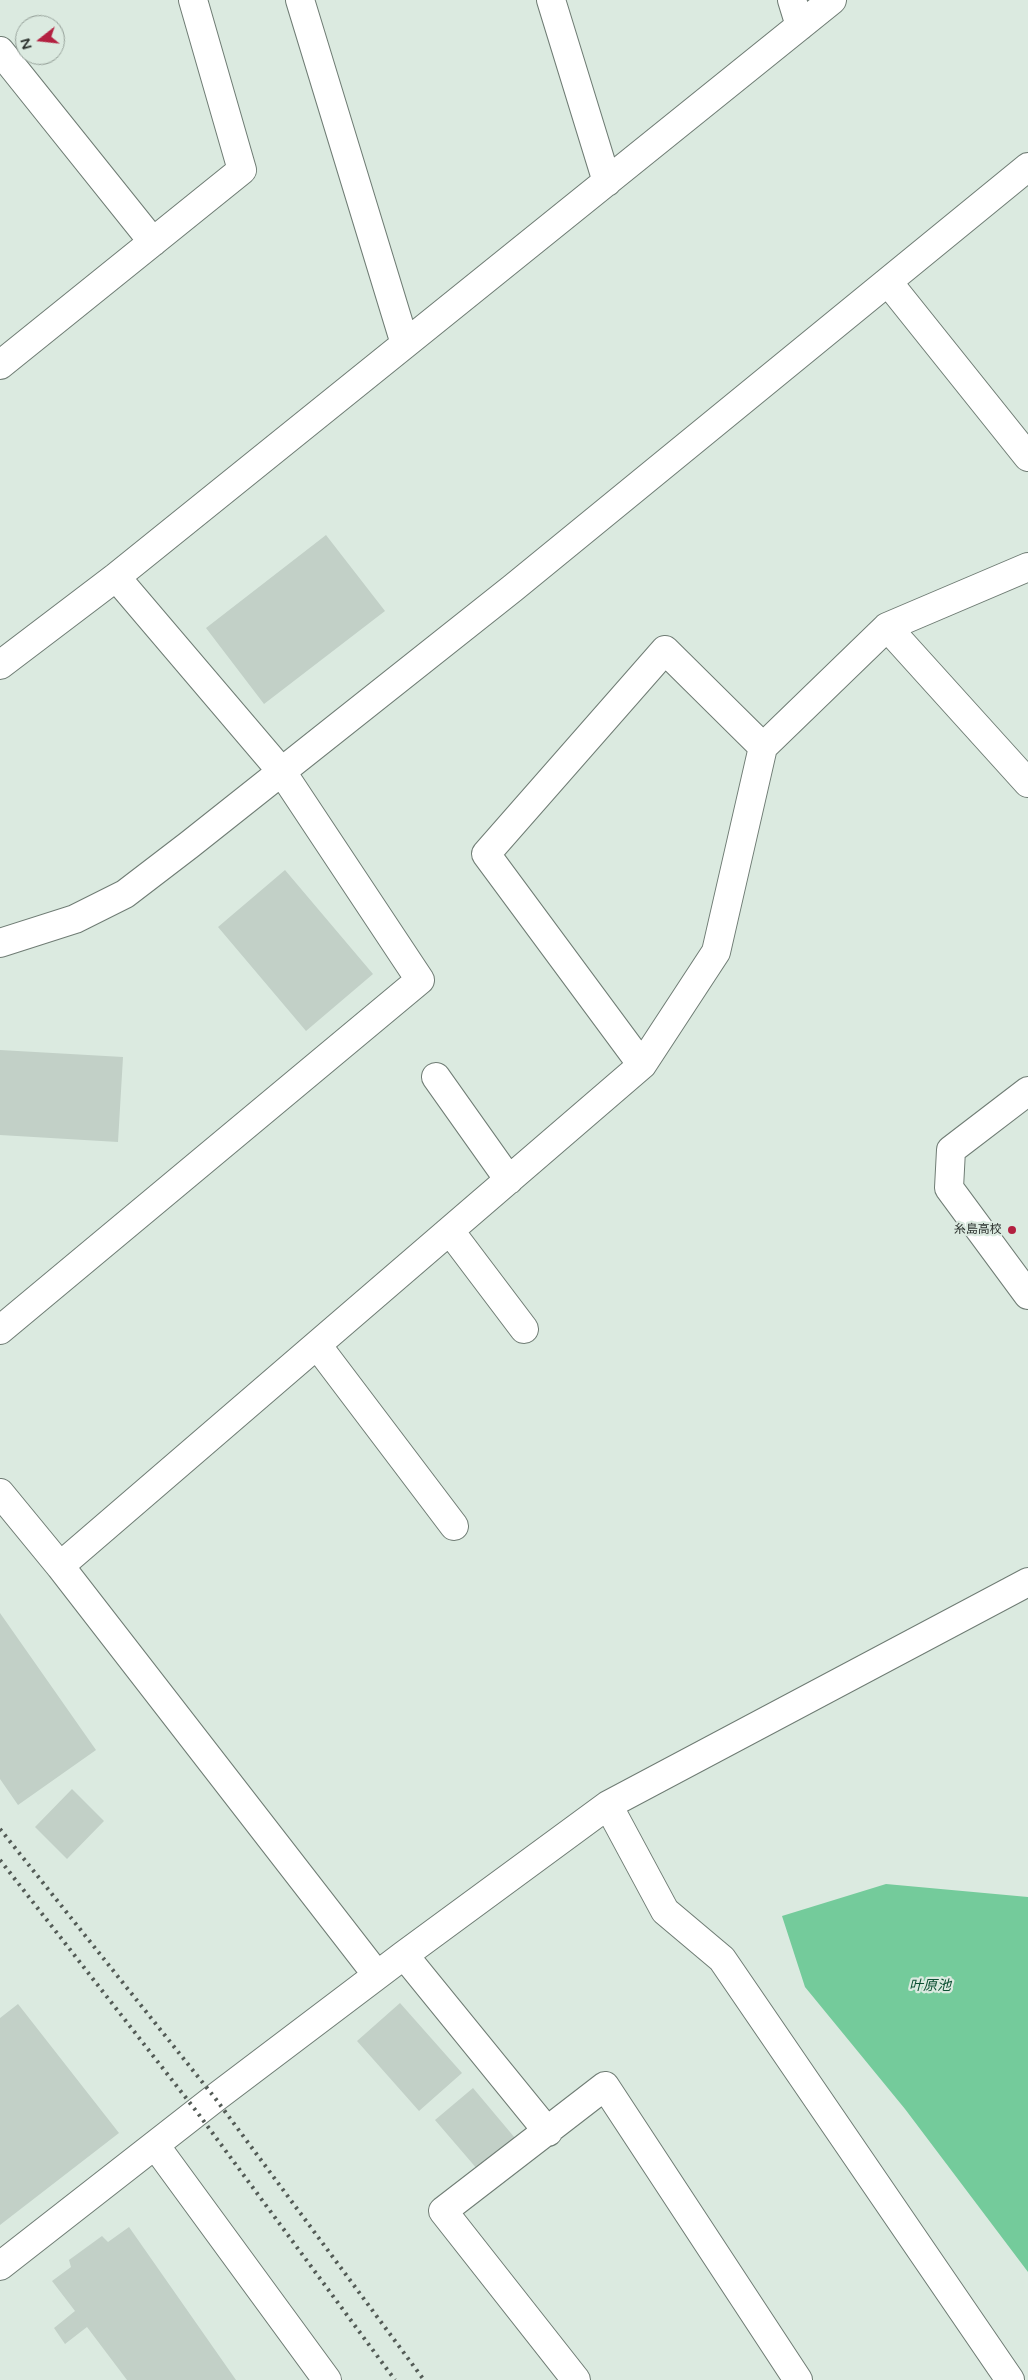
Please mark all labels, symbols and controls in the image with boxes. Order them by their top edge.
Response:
north arrow [15,15,65,65]
text: N [16,36,36,52]
place label: 糸島高校 [954,1223,1002,1237]
marker: 糸島高校 [1006,1224,1018,1236]
water label: 叶原池 [909,1978,951,1994]

